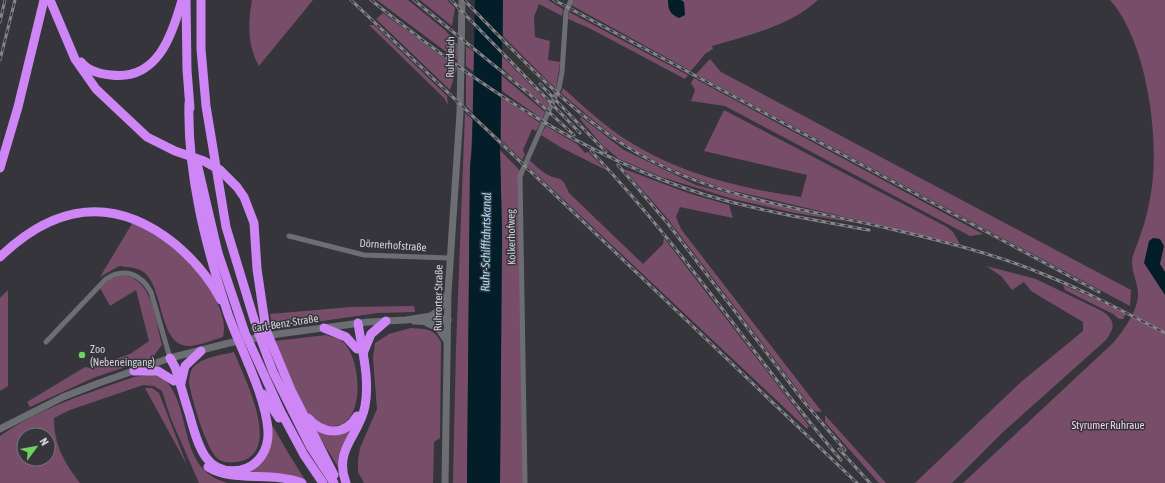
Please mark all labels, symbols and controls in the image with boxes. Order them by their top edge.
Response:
street label: Ruhrdeich [444,36,456,78]
water label: Ruhr-Schifffahrtskanal [478,192,494,292]
street label: Kolkerhofweg [505,209,517,265]
street label: Dörnerhofstraße [359,237,427,253]
street label: Ruhrorter Straße [431,265,445,331]
street label: Carl-Benz-Straße [251,312,319,334]
place label: Zoo (Nebeneingang) [90,343,155,368]
marker: Zoo (Nebeneingang) [77,350,87,360]
park label: Styrumer Ruhraue [1071,419,1145,431]
north arrow [16,427,56,467]
text: N [38,436,51,448]

